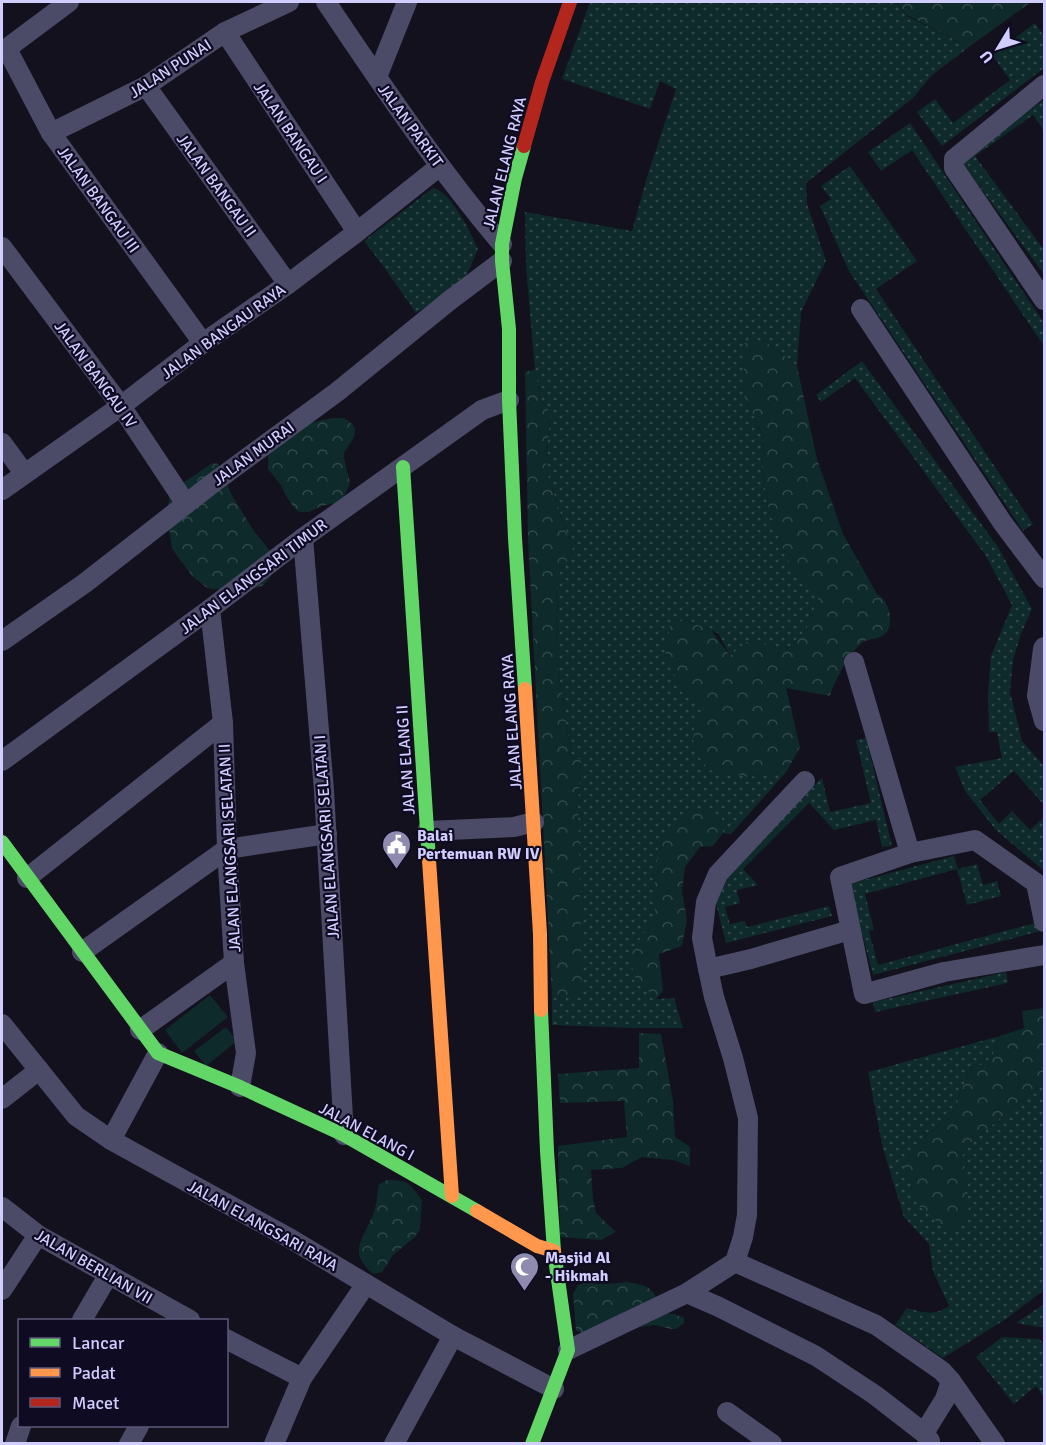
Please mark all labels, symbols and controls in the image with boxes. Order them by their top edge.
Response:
north arrow [968,18,1028,78]
street label: JALAN PUNAI [126,35,215,103]
text: U [976,46,998,67]
street label: JALAN BANGAU I [249,78,331,187]
street label: JALAN PARKIT [373,80,447,171]
street label: JALAN ELANG RAYA [479,94,531,232]
street label: JALAN BANGAU II [172,130,260,241]
street label: JALAN BANGAU III [53,142,144,257]
street label: JALAN BANGAU RAYA [157,280,290,384]
street label: JALAN BANGAU IV [50,317,141,432]
street label: JALAN MURAI [209,417,299,490]
street label: JALAN ELANGSARI TIMUR [176,515,332,639]
street label: JALAN ELANG RAYA [497,653,527,791]
street label: JALAN ELANG II [392,704,420,816]
street label: JALAN ELANGSARI SELATAN I [310,734,344,940]
street label: JALAN ELANGSARI SELATAN II [215,743,245,953]
place label: Balai Pertemuan RW IV [417,826,540,864]
public building icon: Balai Pertemuan RW IV [380,828,412,870]
street label: JALAN ELANG I [315,1098,418,1165]
street label: JALAN ELANGSARI RAYA [184,1176,342,1276]
street label: JALAN BERLIAN VII [31,1225,156,1309]
place label: Masjid Al - Hikmah [545,1248,611,1286]
mosque icon: Masjid Al - Hikmah [508,1250,540,1292]
legend [18,1319,228,1427]
text: Lancar [72,1332,125,1354]
text: Padat [72,1362,116,1384]
text: Macet [72,1392,119,1414]

